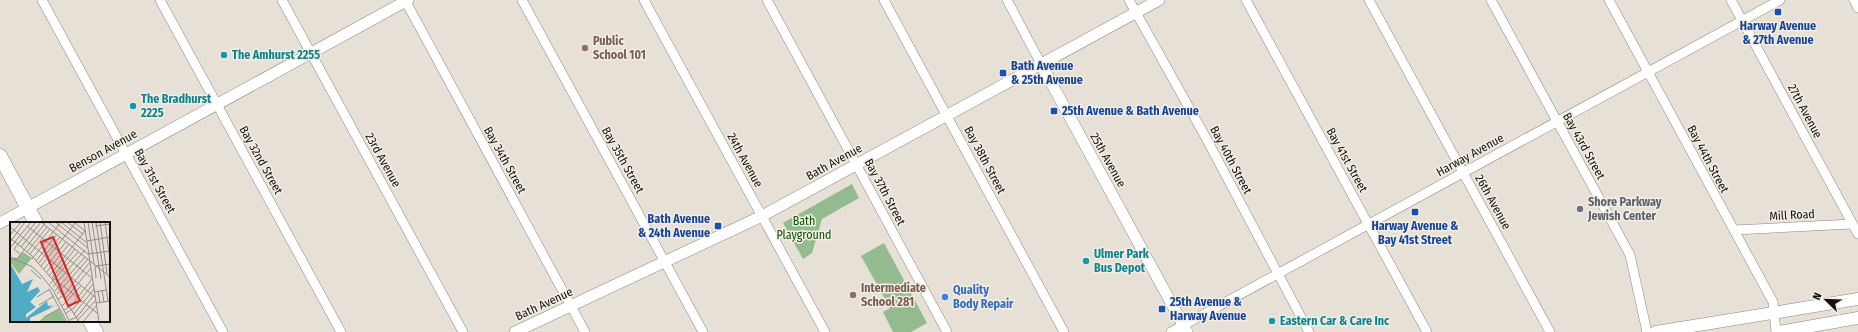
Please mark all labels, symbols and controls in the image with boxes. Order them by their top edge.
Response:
marker: Harway Avenue & 27th Avenue [1773,7,1783,17]
place label: Harway Avenue & 27th Avenue [1740,19,1816,47]
place label: Public School 101 [593,34,646,62]
marker: Public School 101 [580,43,590,53]
place label: The Amhurst 2255 [232,48,320,62]
marker: The Amhurst 2255 [219,50,229,60]
place label: Bath Avenue & 25th Avenue [1011,59,1083,87]
marker: Bath Avenue & 25th Avenue [998,68,1008,78]
street label: 27th Avenue [1785,82,1825,140]
place label: The Bradhurst 2225 [140,92,212,120]
marker: The Bradhurst 2225 [128,101,138,111]
place label: 25th Avenue & Bath Avenue [1061,104,1199,118]
marker: 25th Avenue & Bath Avenue [1049,106,1059,116]
street label: Bay 43rd Street [1560,110,1608,182]
street label: Bay 32nd Street [236,123,286,197]
street label: Bay 44th Street [1684,123,1732,195]
street label: Bay 34th Street [481,124,529,196]
street label: Bay 35th Street [599,124,647,196]
street label: Bay 38th Street [961,124,1009,196]
street label: Bay 40th Street [1207,124,1255,196]
street label: Bay 41st Street [1324,125,1371,195]
street label: Benson Avenue [67,127,139,175]
street label: 23rd Avenue [362,130,404,190]
street label: 24th Avenue [724,130,766,190]
street label: 25th Avenue [1087,130,1129,190]
street label: Harway Avenue [1434,131,1506,179]
street label: Bath Avenue [804,141,864,183]
street label: Bay 31st Street [132,146,179,216]
street label: Bay 37th Street [862,156,908,228]
street label: 26th Avenue [1472,172,1514,232]
place label: Shore Parkway Jewish Center [1587,195,1662,223]
marker: Shore Parkway Jewish Center [1575,204,1585,214]
marker: Harway Avenue & Bay 41st Street [1410,207,1420,217]
street label: Mill Road [1769,207,1815,223]
place label: Bath Avenue & 24th Avenue [638,212,710,240]
park label: Bath Playground [776,214,832,242]
place label: Harway Avenue & Bay 41st Street [1371,219,1459,247]
marker: Bath Avenue & 24th Avenue [713,221,723,231]
inset map [10,222,110,322]
place label: Ulmer Park Bus Depot [1094,247,1150,275]
marker: Ulmer Park Bus Depot [1081,256,1091,266]
north arrow [1806,280,1846,320]
place label: Intermediate School 281 [861,281,926,309]
place label: Quality Body Repair [953,283,1014,311]
street label: Bath Avenue [513,285,575,323]
marker: Intermediate School 281 [848,290,858,300]
text: N [1810,291,1825,302]
marker: Quality Body Repair [940,292,950,302]
place label: 25th Avenue & Harway Avenue [1169,295,1246,323]
marker: 25th Avenue & Harway Avenue [1157,304,1167,314]
place label: Eastern Car & Care Inc [1280,314,1390,328]
marker: Eastern Car & Care Inc [1267,316,1277,326]

